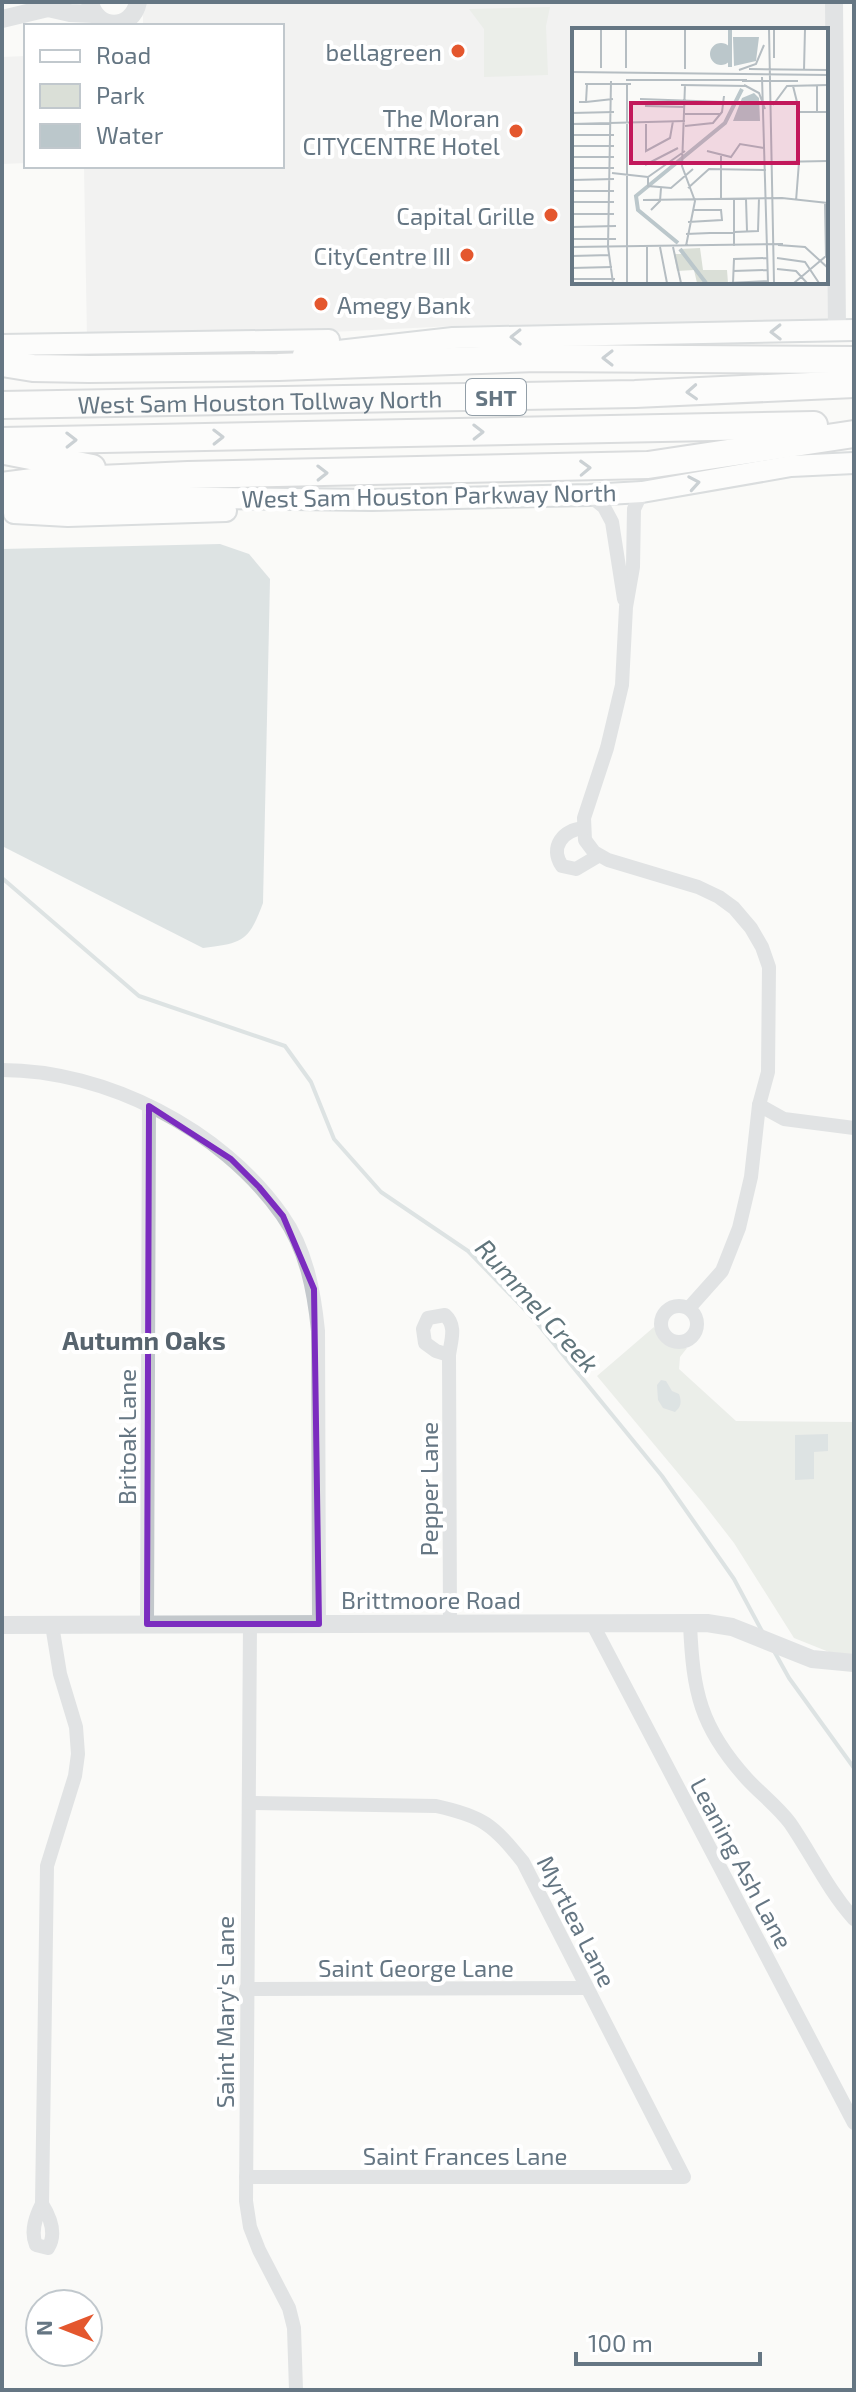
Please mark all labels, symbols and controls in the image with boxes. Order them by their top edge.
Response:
legend [24,24,284,168]
inset map [572,28,828,284]
place label: bellagreen [326,37,442,66]
text: Road [96,40,151,69]
marker: bellagreen [449,42,467,60]
text: Park [96,80,145,109]
place label: The Moran CITYCENTRE Hotel [302,103,500,160]
text: Water [96,120,164,149]
marker: The Moran CITYCENTRE Hotel [507,122,525,140]
place label: Capital Grille [396,201,535,230]
marker: Capital Grille [542,206,560,224]
place label: CityCentre III [313,241,451,270]
marker: CityCentre III [458,246,476,264]
place label: Amegy Bank [337,290,471,319]
marker: Amegy Bank [312,295,330,313]
one-way arrow [769,323,782,340]
one-way arrow [509,328,522,346]
one-way arrow [601,349,614,367]
road number: SHT [466,379,526,415]
street label: West Sam Houston Tollway North [77,383,443,418]
one-way arrow [685,383,698,400]
one-way arrow [472,423,485,441]
one-way arrow [212,428,225,446]
one-way arrow [65,431,78,449]
one-way arrow [579,459,592,477]
one-way arrow [316,464,329,482]
one-way arrow [688,476,701,493]
street label: West Sam Houston Parkway North [241,477,617,513]
water label: Rummel Creek [470,1232,606,1378]
district label: Autumn Oaks [62,1324,226,1355]
street label: Britoak Lane [112,1369,141,1505]
street label: Pepper Lane [414,1422,443,1556]
street label: Brittmoore Road [341,1585,521,1614]
street label: Leaning Ash Lane [685,1773,799,1953]
street label: Myrtlea Lane [532,1851,622,1991]
street label: Saint Mary's Lane [210,1916,239,2108]
street label: Saint George Lane [318,1953,514,1982]
street label: Saint Frances Lane [363,2141,567,2170]
north arrow [24,2288,104,2368]
scale bar [576,2316,760,2366]
text: N [30,2320,56,2336]
text: 100 m [588,2328,653,2357]

